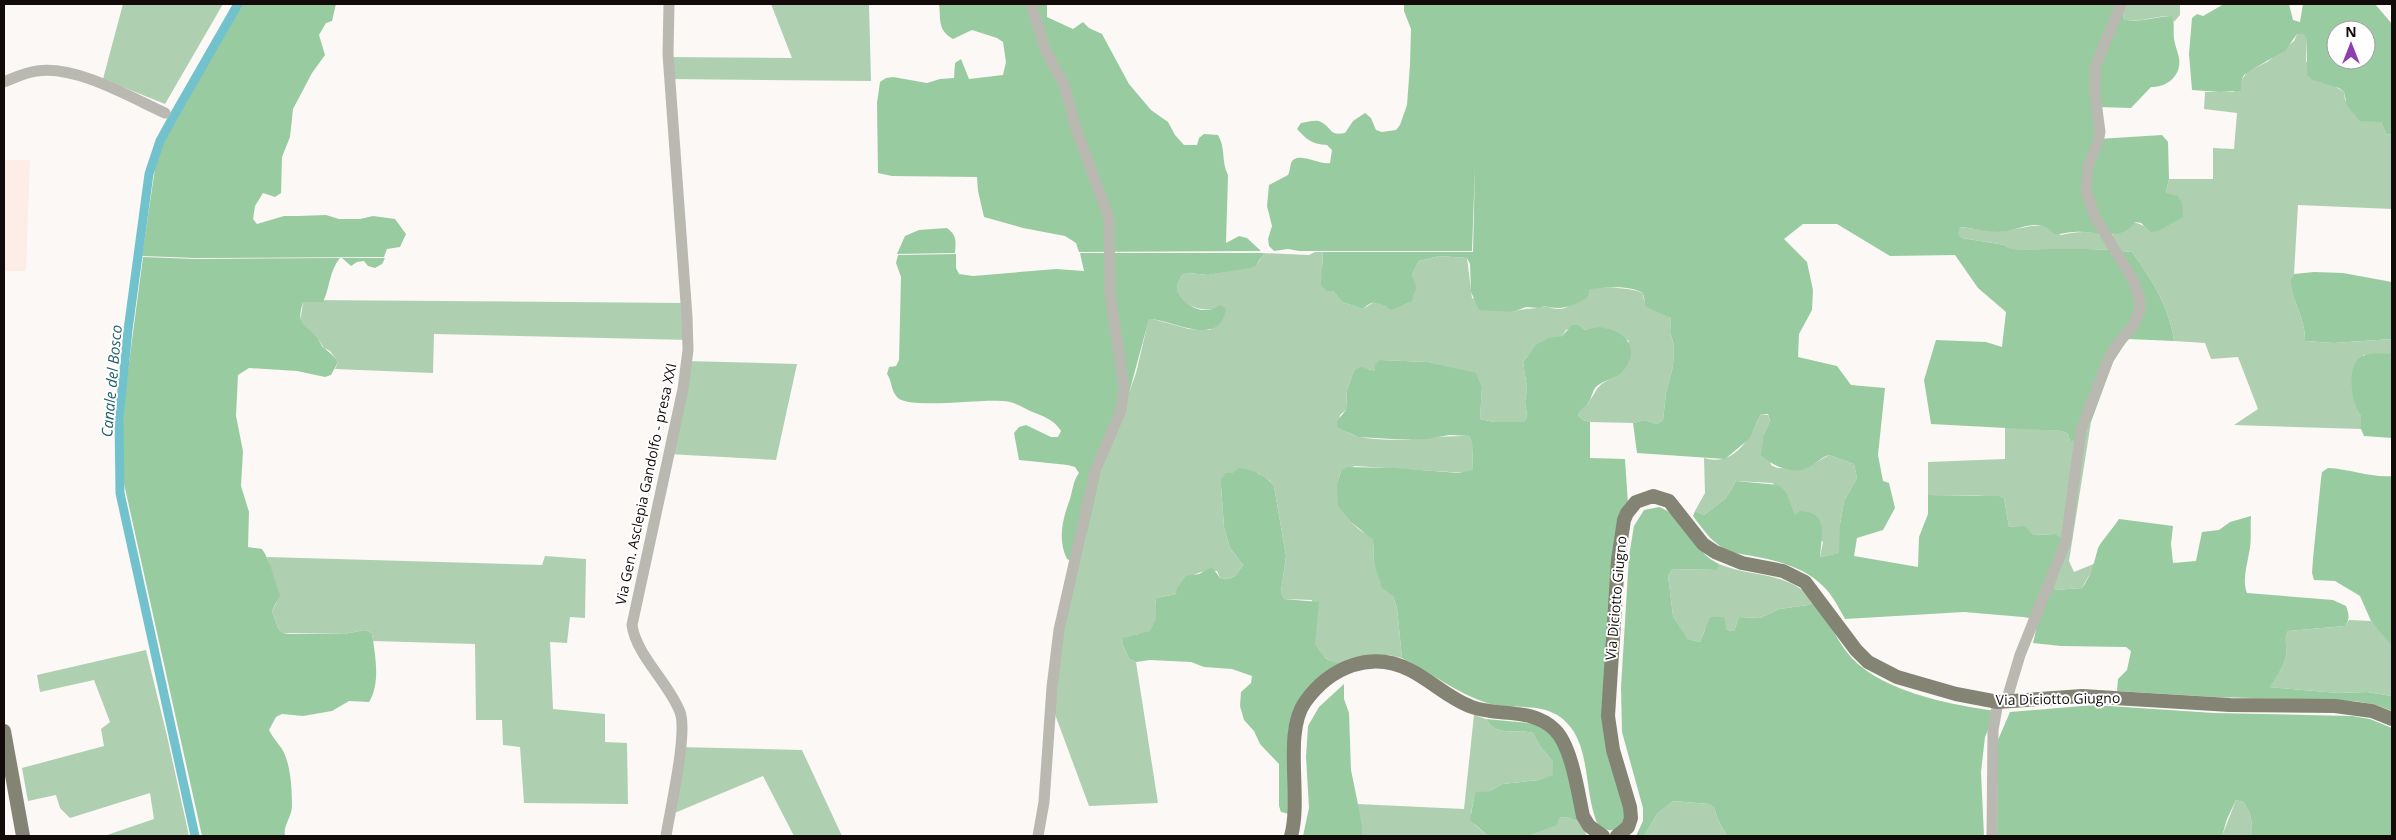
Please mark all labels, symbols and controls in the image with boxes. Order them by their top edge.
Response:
north arrow [2326,20,2376,70]
text: N [2345,22,2357,41]
water label: Canale del Bosco [96,324,126,438]
street label: Via Gen. Asclepia Gandolfo - presa XXI [611,361,680,607]
street label: Via Diciotto Giugno [1601,535,1630,661]
street label: Via Diciotto Giugno [1996,688,2120,709]

